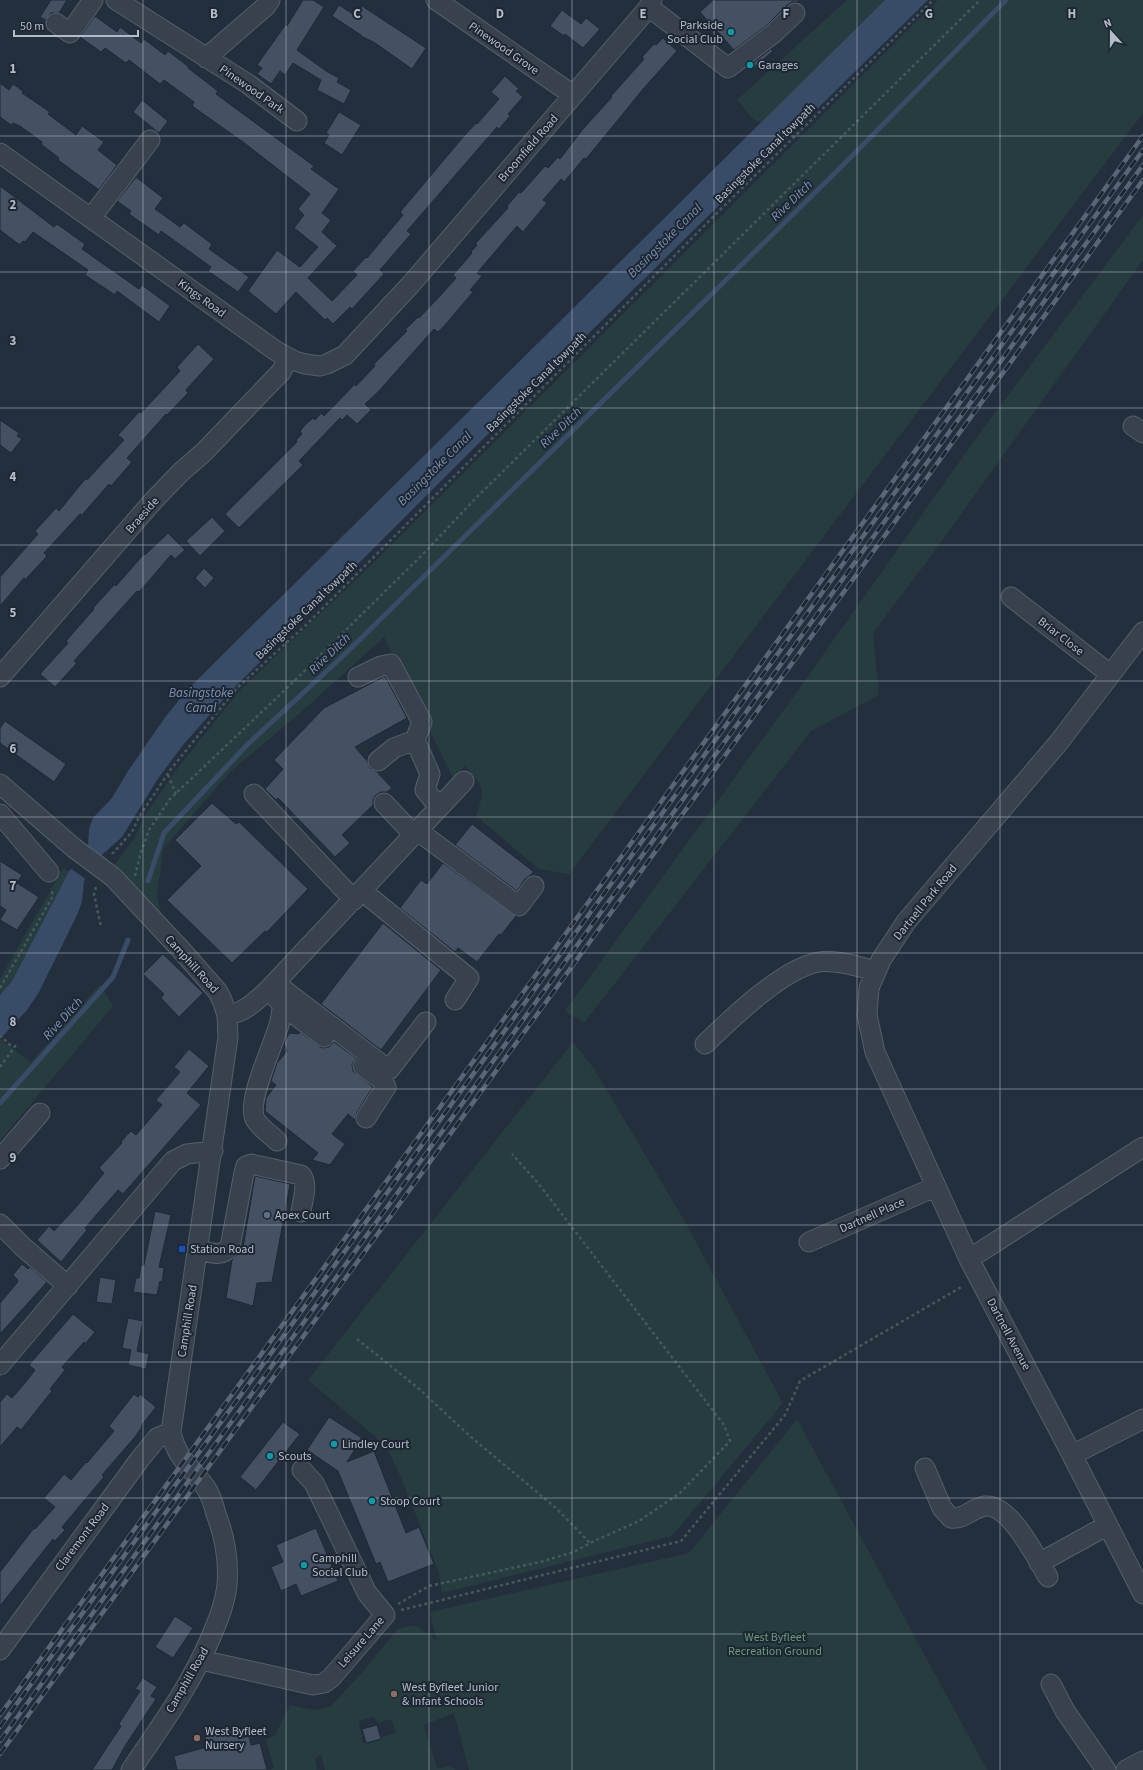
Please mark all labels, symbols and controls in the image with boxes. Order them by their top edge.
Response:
text: B [210,5,218,23]
text: C [353,5,361,23]
text: D [496,5,504,23]
text: E [639,5,647,23]
text: F [783,5,790,23]
text: G [925,5,933,23]
text: H [1068,5,1076,23]
scale bar [14,12,138,38]
north arrow [1091,12,1131,52]
text: N [1101,15,1114,31]
place label: Parkside Social Club [667,17,723,48]
text: 50 m [20,18,44,35]
street label: Pinewood Grove [465,18,542,79]
marker: Parkside Social Club [726,27,736,37]
place label: Garages [758,57,798,74]
text: 1 [10,60,17,78]
marker: Garages [745,60,755,70]
street label: Pinewood Park [216,61,288,118]
street label: Basingstoke Canal towpath [711,99,819,207]
street label: Broomfield Road [494,111,562,186]
water label: Rive Ditch [767,176,817,225]
text: 2 [10,196,17,214]
water label: Basingstoke Canal [624,199,706,282]
street label: Kings Road [174,275,229,322]
street label: Basingstoke Canal towpath [482,328,590,436]
text: 3 [10,332,17,350]
water label: Rive Ditch [536,403,586,452]
water label: Basingstoke Canal [394,427,476,510]
text: 4 [10,468,17,486]
street label: Braeside [122,493,163,537]
street label: Basingstoke Canal towpath [252,557,361,664]
text: 5 [10,604,17,622]
street label: Briar Close [1034,613,1087,660]
water label: Rive Ditch [305,629,355,678]
water label: Basingstoke Canal [169,684,233,717]
text: 6 [10,740,17,758]
street label: Dartnell Park Road [889,861,961,944]
text: 7 [10,877,17,895]
street label: Camphill Road [161,931,222,997]
water label: Rive Ditch [39,993,87,1044]
text: 8 [10,1013,17,1031]
text: 9 [10,1149,17,1167]
street label: Dartnell Place [837,1193,908,1237]
place label: Apex Court [275,1207,330,1224]
marker: Apex Court [262,1210,272,1220]
place label: Station Road [190,1241,254,1258]
marker: Station Road [177,1244,187,1254]
street label: Camphill Road [173,1284,202,1359]
street label: Dartnell Avenue [982,1295,1035,1373]
place label: Lindley Court [342,1436,409,1453]
marker: Lindley Court [329,1439,339,1449]
place label: Scouts [278,1448,312,1465]
marker: Scouts [265,1451,275,1461]
place label: Stoop Court [380,1493,440,1510]
marker: Stoop Court [367,1496,377,1506]
street label: Claremont Road [51,1500,114,1575]
place label: Camphill Social Club [312,1550,368,1581]
marker: Camphill Social Club [299,1560,309,1570]
street label: Leisure Lane [334,1613,388,1672]
park label: West Byfleet Recreation Ground [728,1629,822,1660]
street label: Camphill Road [162,1644,213,1716]
place label: West Byfleet Junior & Infant Schools [402,1679,499,1710]
marker: West Byfleet Junior & Infant Schools [389,1689,399,1699]
place label: West Byfleet Nursery [205,1723,267,1754]
marker: West Byfleet Nursery [192,1733,202,1743]

